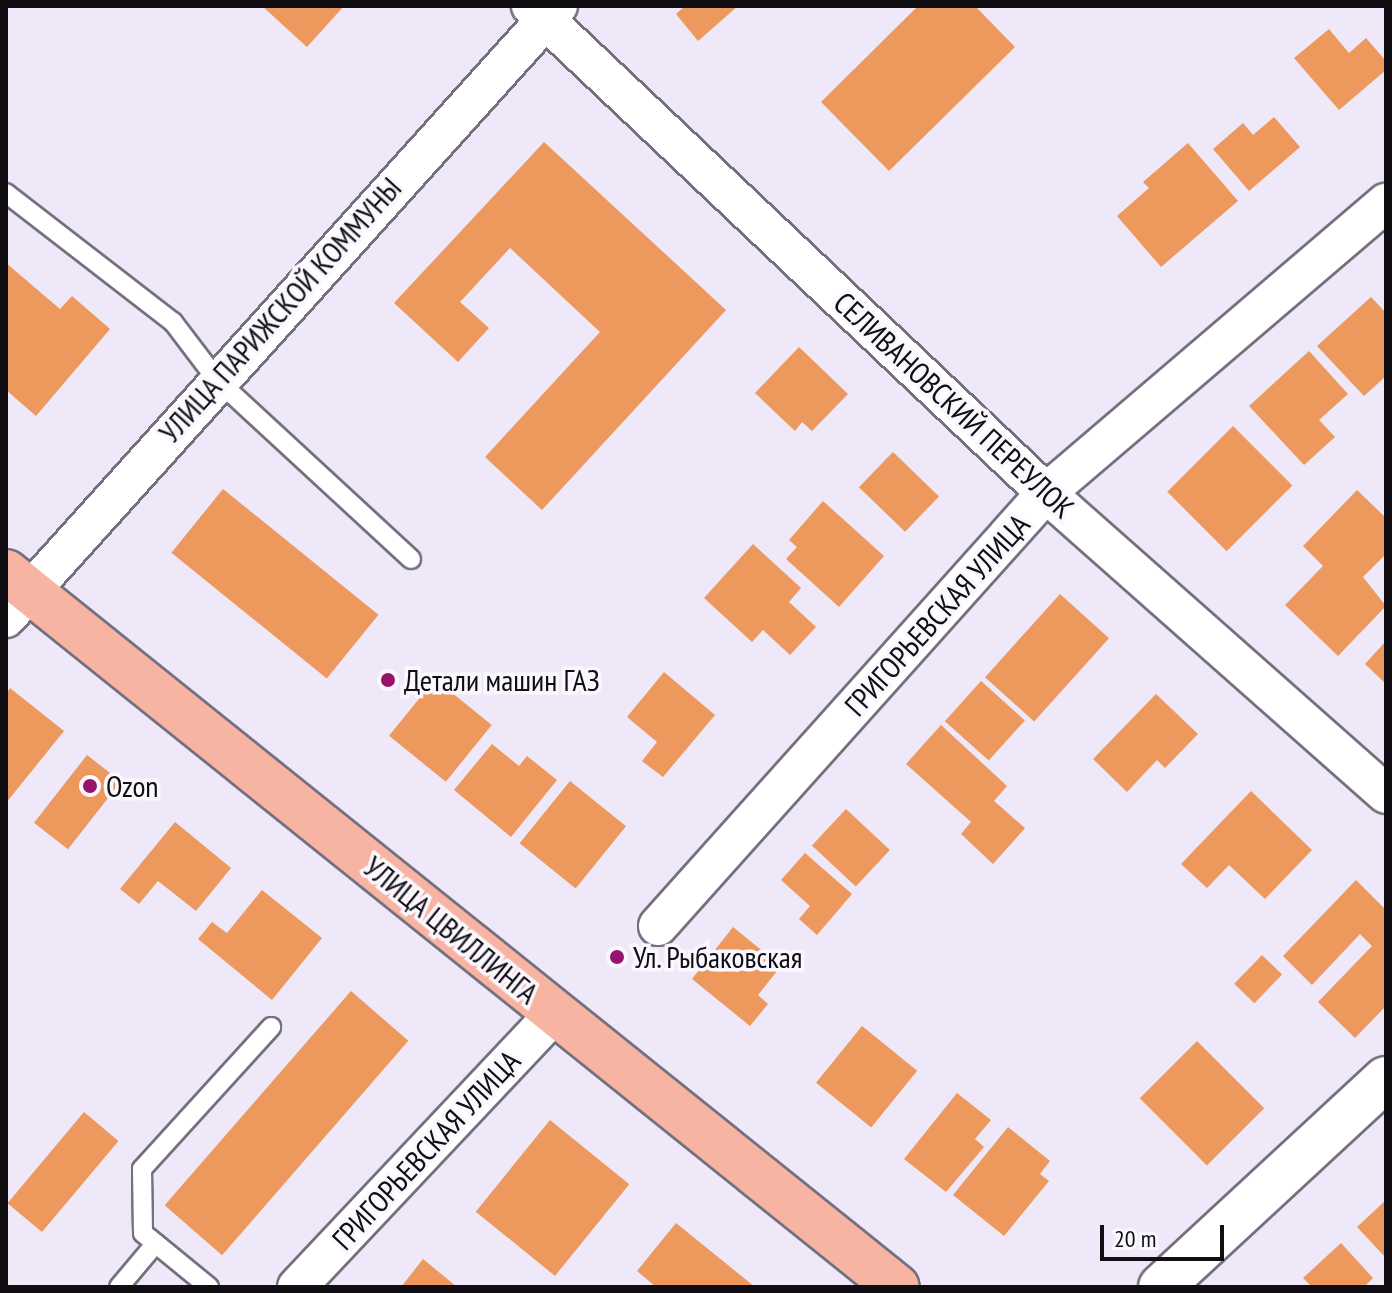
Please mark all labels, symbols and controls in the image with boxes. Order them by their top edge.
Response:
street label: УЛИЦА ПАРИЖСКОЙ КОММУНЫ [151,170,409,450]
street label: СЕЛИВАНОВСКИЙ ПЕРЕУЛОК [827,284,1081,526]
street label: ГРИГОРЬЕВСКАЯ УЛИЦА [837,507,1037,723]
place label: Детали машин ГАЗ [404,662,600,698]
marker: Детали машин ГАЗ [379,671,397,689]
place label: Ozon [106,768,159,804]
marker: Ozon [81,777,99,795]
street label: УЛИЦА ЦВИЛЛИНГА [356,849,546,1011]
place label: Ул. Рыбаковская [633,939,804,975]
marker: Ул. Рыбаковская [608,948,626,966]
street label: ГРИГОРЬЕВСКАЯ УЛИЦА [324,1043,528,1257]
scale bar [1104,1209,1228,1259]
text: 20 m [1114,1223,1156,1254]

